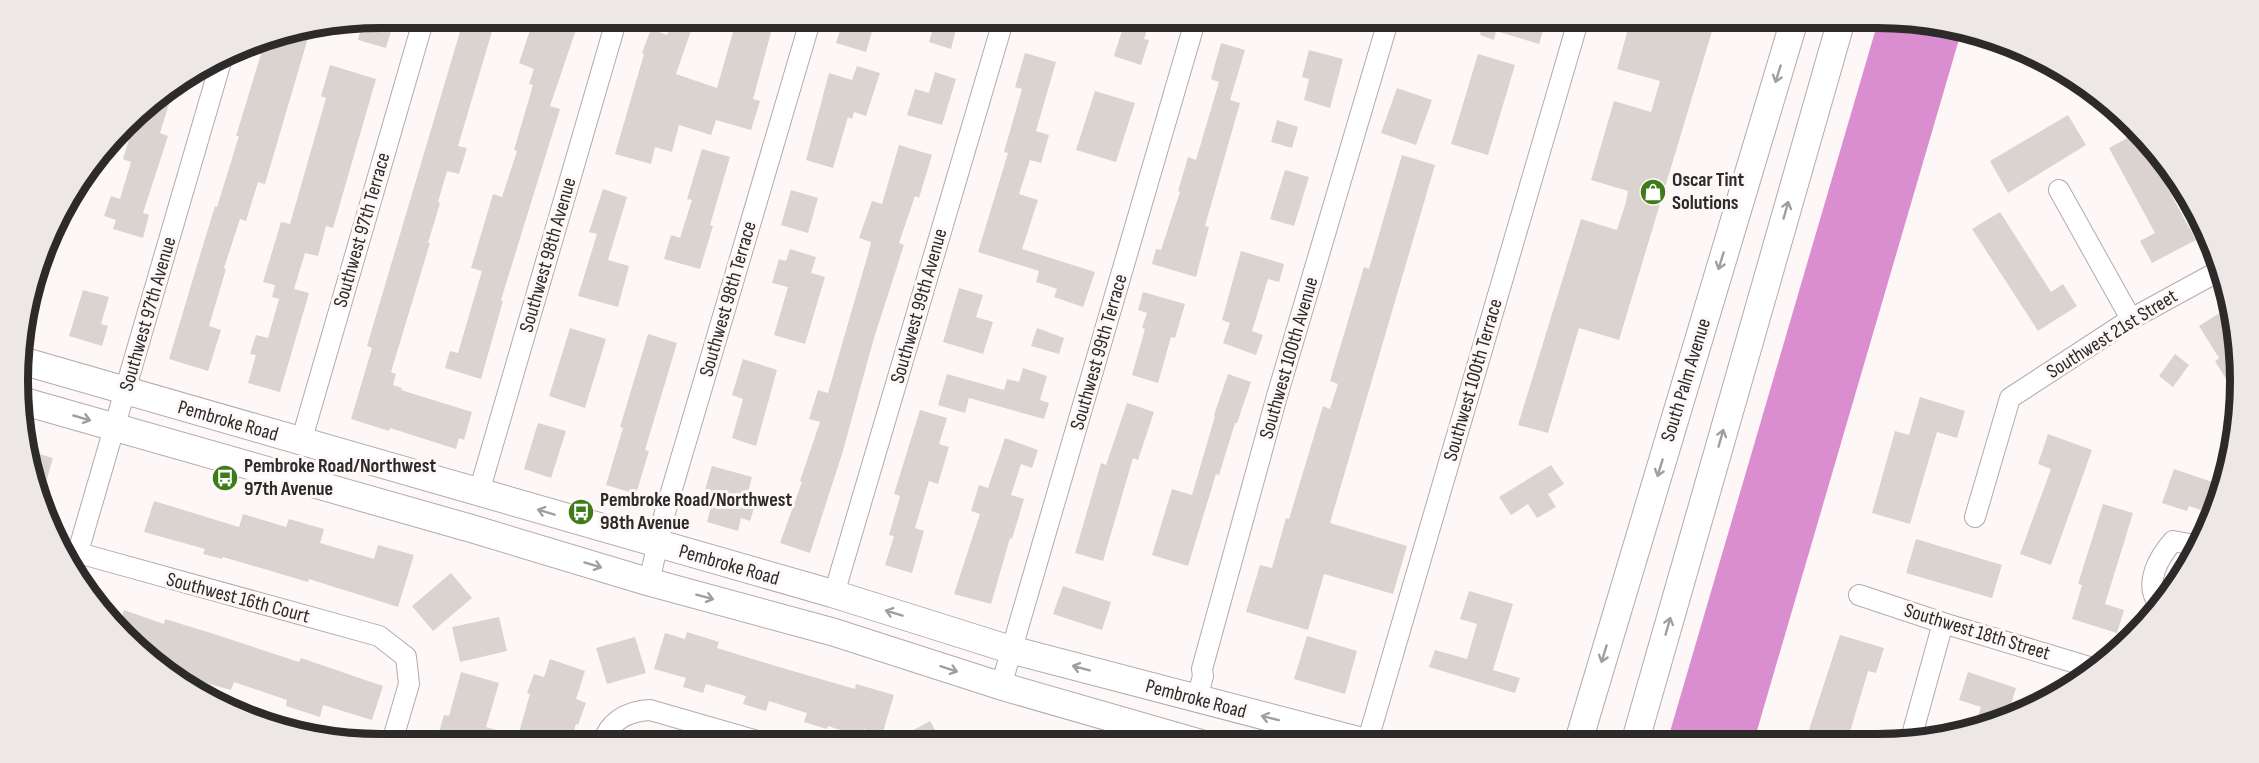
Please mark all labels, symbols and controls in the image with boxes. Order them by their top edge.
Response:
one-way arrow [1772,64,1783,83]
street label: Southwest 97th Terrace [328,150,396,310]
place label: Oscar Tint Solutions [1672,168,1745,215]
street label: Southwest 98th Avenue [514,175,582,335]
shop icon: Oscar Tint Solutions [1638,177,1668,207]
one-way arrow [1781,201,1792,220]
street label: Southwest 98th Terrace [694,218,762,380]
street label: Southwest 99th Avenue [885,226,953,386]
street label: Southwest 97th Avenue [115,234,181,394]
one-way arrow [1715,251,1726,270]
street label: Southwest 99th Terrace [1065,271,1133,433]
street label: Southwest 100th Avenue [1254,274,1324,442]
street label: Southwest 21st Street [2042,284,2182,384]
street label: Southwest 100th Terrace [1438,296,1508,464]
street label: South Palm Avenue [1656,315,1716,445]
street label: Pembroke Road [175,395,281,447]
one-way arrow [72,413,91,424]
one-way arrow [1716,429,1727,448]
place label: Pembroke Road/Northwest 97th Avenue [244,454,436,501]
one-way arrow [1654,458,1665,477]
bus stop icon: Pembroke Road/Northwest 97th Avenue [210,463,240,493]
place label: Pembroke Road/Northwest 98th Avenue [600,488,792,535]
bus stop icon: Pembroke Road/Northwest 98th Avenue [566,497,596,527]
one-way arrow [537,506,556,517]
street label: Pembroke Road [676,539,782,591]
one-way arrow [583,560,602,571]
street label: Southwest 16th Court [164,567,312,629]
one-way arrow [695,592,714,603]
street label: Southwest 18th Street [1901,598,2053,666]
one-way arrow [885,607,904,618]
one-way arrow [1663,616,1674,635]
one-way arrow [1598,645,1609,664]
one-way arrow [1072,662,1091,674]
one-way arrow [939,664,958,675]
street label: Pembroke Road [1143,674,1249,724]
one-way arrow [1261,712,1280,723]

